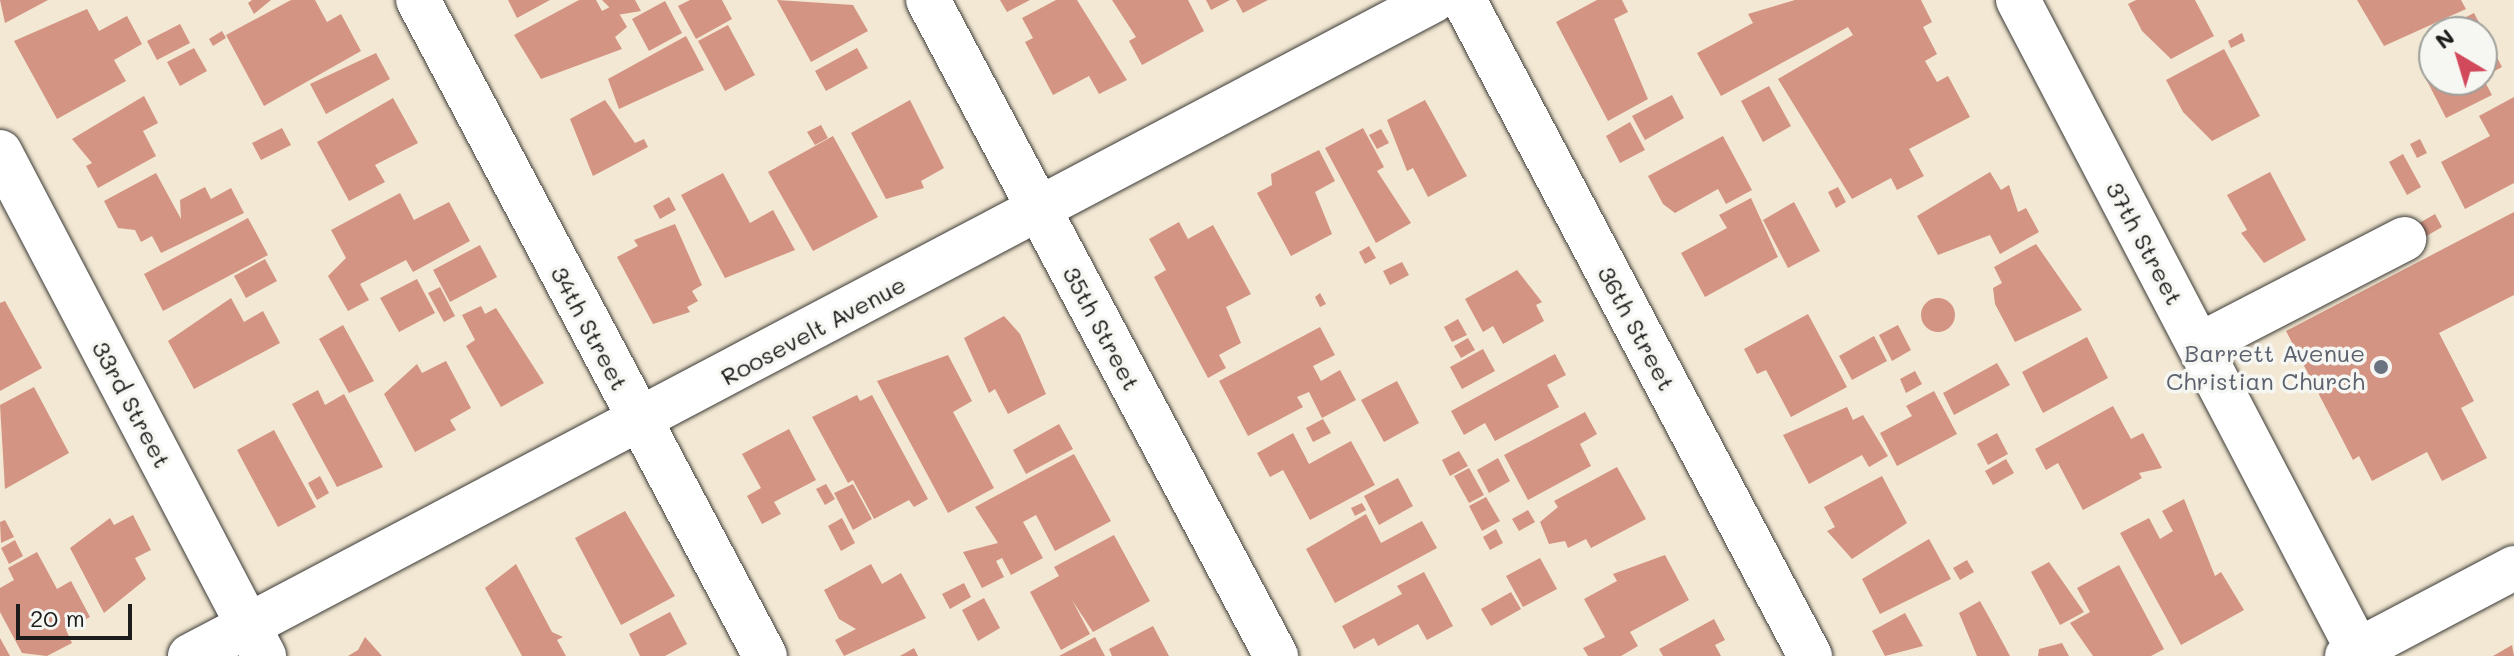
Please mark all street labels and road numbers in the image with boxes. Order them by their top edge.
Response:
street label: 37th Street [2100,176,2190,310]
street label: 34th Street [545,261,635,395]
street label: 35th Street [1057,261,1147,395]
street label: 36th Street [1592,261,1682,395]
street label: Roosevelt Avenue [716,269,910,391]
street label: 33rd Street [87,336,177,472]

